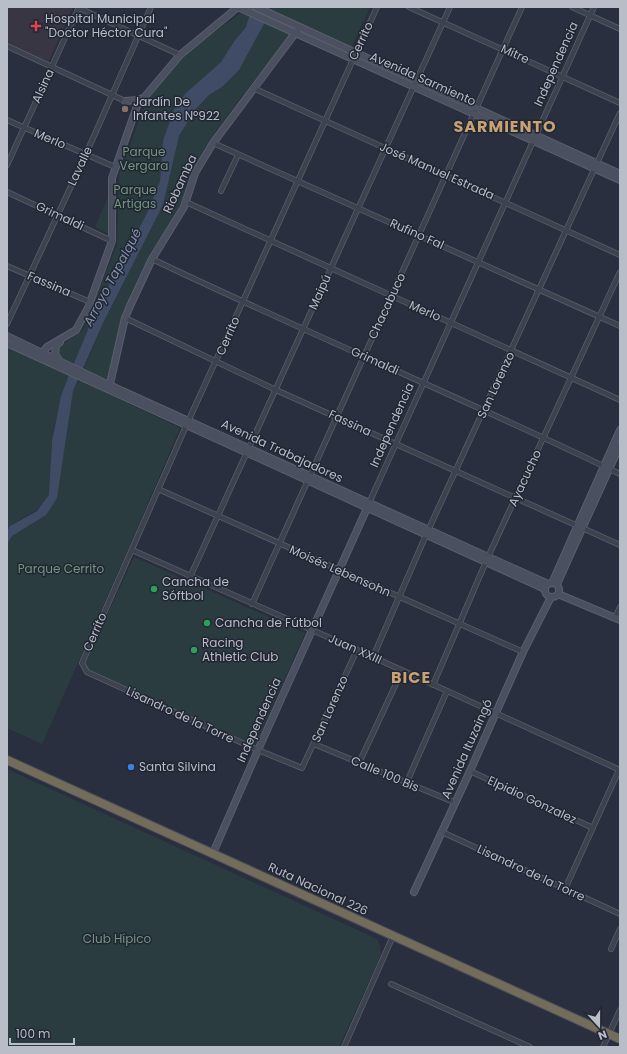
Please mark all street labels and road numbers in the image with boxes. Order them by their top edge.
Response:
street label: Cerrito [344,18,377,63]
street label: Independencia [529,19,582,109]
street label: Mitre [498,40,532,68]
street label: Avenida Sarmiento [367,48,479,110]
street label: Alsina [27,66,58,106]
street label: Merlo [32,124,69,153]
street label: José Manuel Estrada [377,138,497,204]
street label: Lavalle [63,143,96,188]
street label: Riobamba [159,152,201,216]
street label: Grimaldi [33,197,87,234]
street label: Rufino Fal [387,214,447,253]
street label: Fassina [25,267,73,300]
street label: Chacabuco [364,270,409,342]
street label: Maipú [304,271,335,312]
street label: Merlo [407,296,444,325]
street label: Cerrito [212,313,244,358]
street label: Grimaldi [348,342,402,379]
street label: San Lorenzo [473,348,519,421]
street label: Independencia [365,380,418,470]
street label: Fassina [326,405,374,440]
street label: Avenida Trabajadores [218,415,346,486]
street label: Ayacucho [504,446,545,509]
street label: Moisés Lebensohn [287,541,394,601]
street label: Cerrito [79,609,111,654]
street label: Juan XXIII [326,629,385,668]
street label: San Lorenzo [307,672,352,745]
street label: Independencia [232,675,285,765]
street label: Lisandro de la Torre [123,682,237,747]
street label: Avenida Ituzaingó [437,696,496,801]
street label: Calle 100 Bis [348,752,422,796]
street label: Elpidio Gonzalez [485,772,579,828]
street label: Lisandro de la Torre [474,840,588,905]
street label: Ruta Nacional 226 [265,858,371,919]

